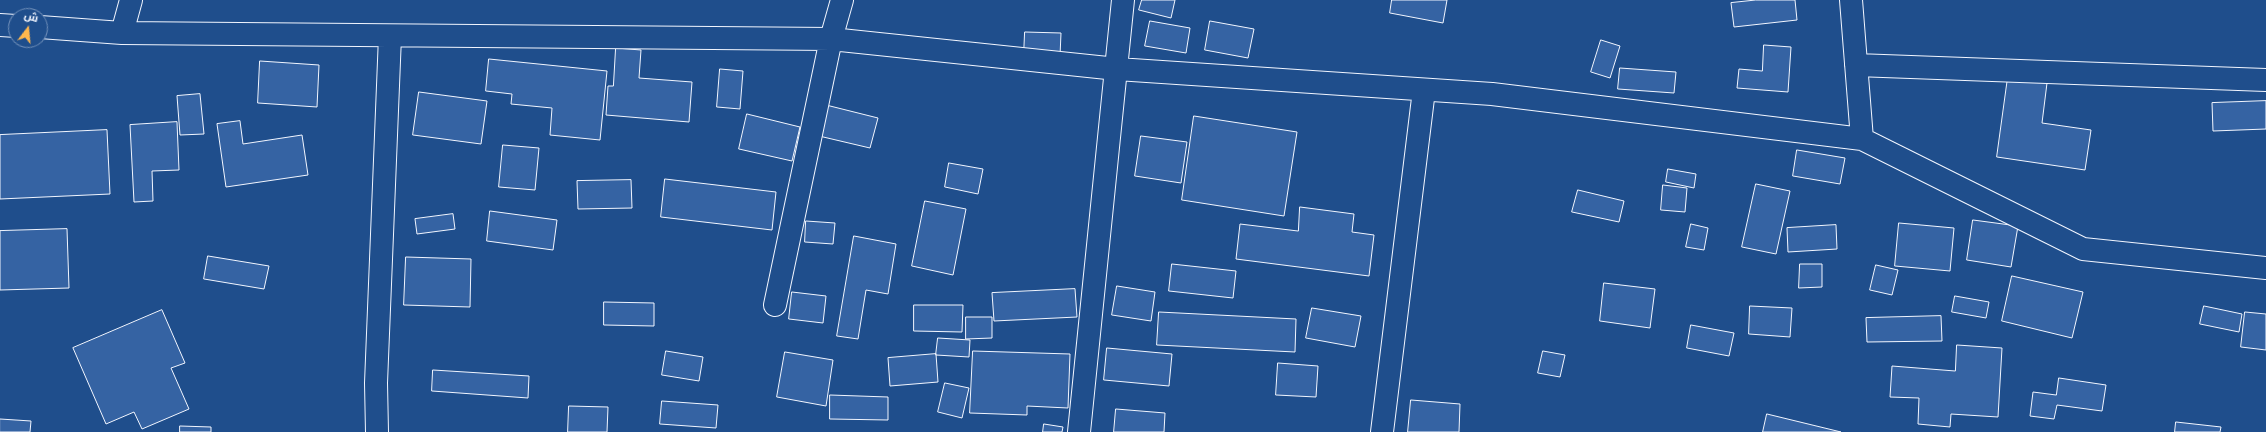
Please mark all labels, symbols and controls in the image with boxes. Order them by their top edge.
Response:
north arrow [8,8,48,48]
text: ش [23,10,39,24]

